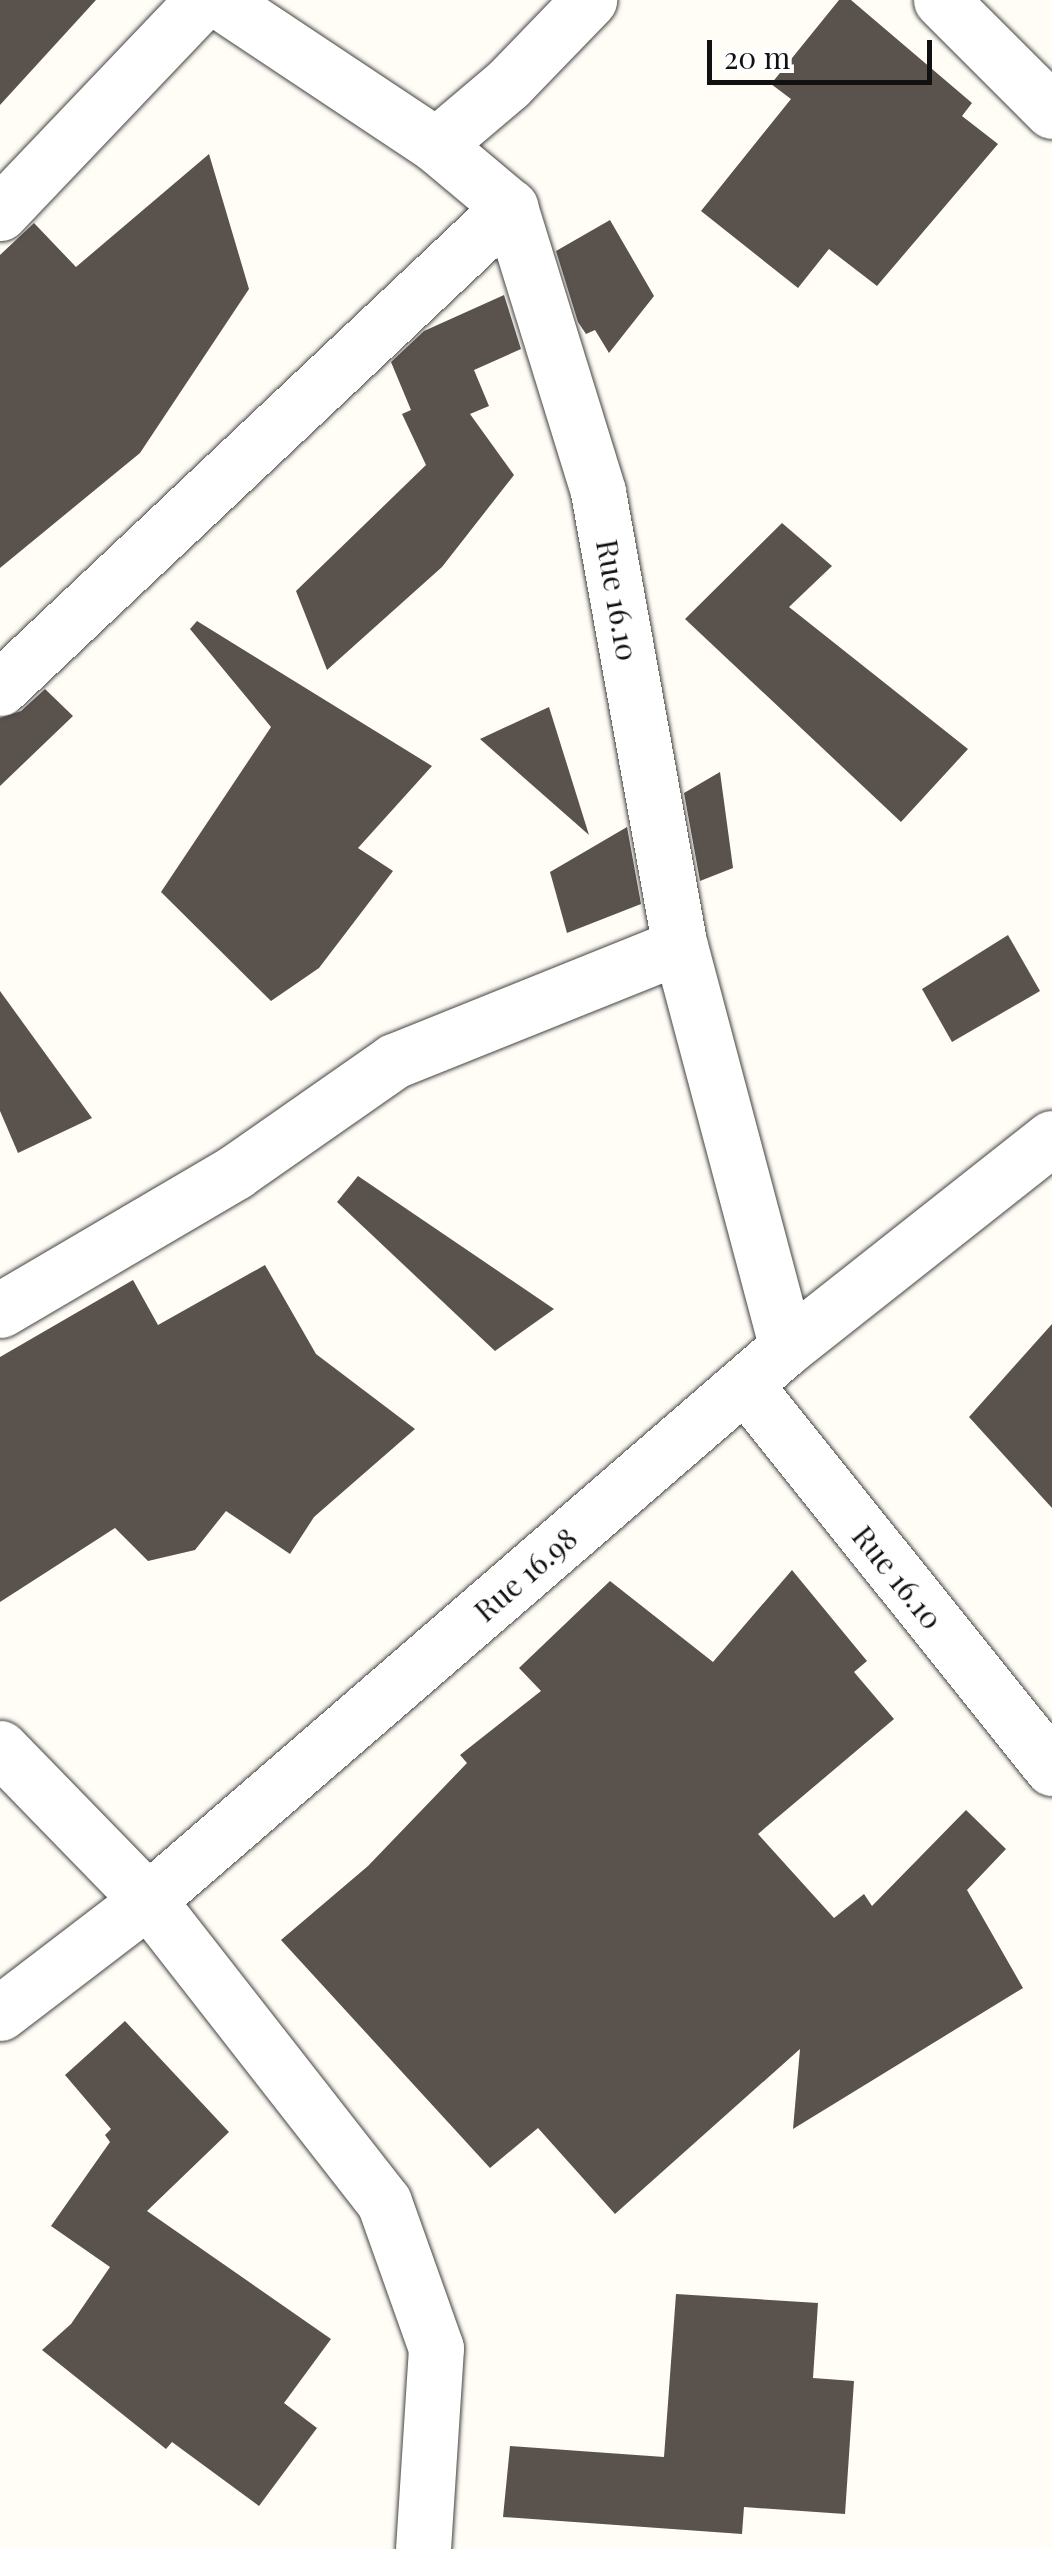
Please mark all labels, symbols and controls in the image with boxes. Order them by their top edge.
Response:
scale bar [712,20,937,82]
text: 20 m [724,37,790,77]
street label: Rue 16.10 [590,536,646,664]
street label: Rue 16.10 [845,1518,951,1636]
street label: Rue 16.98 [466,1520,584,1628]

